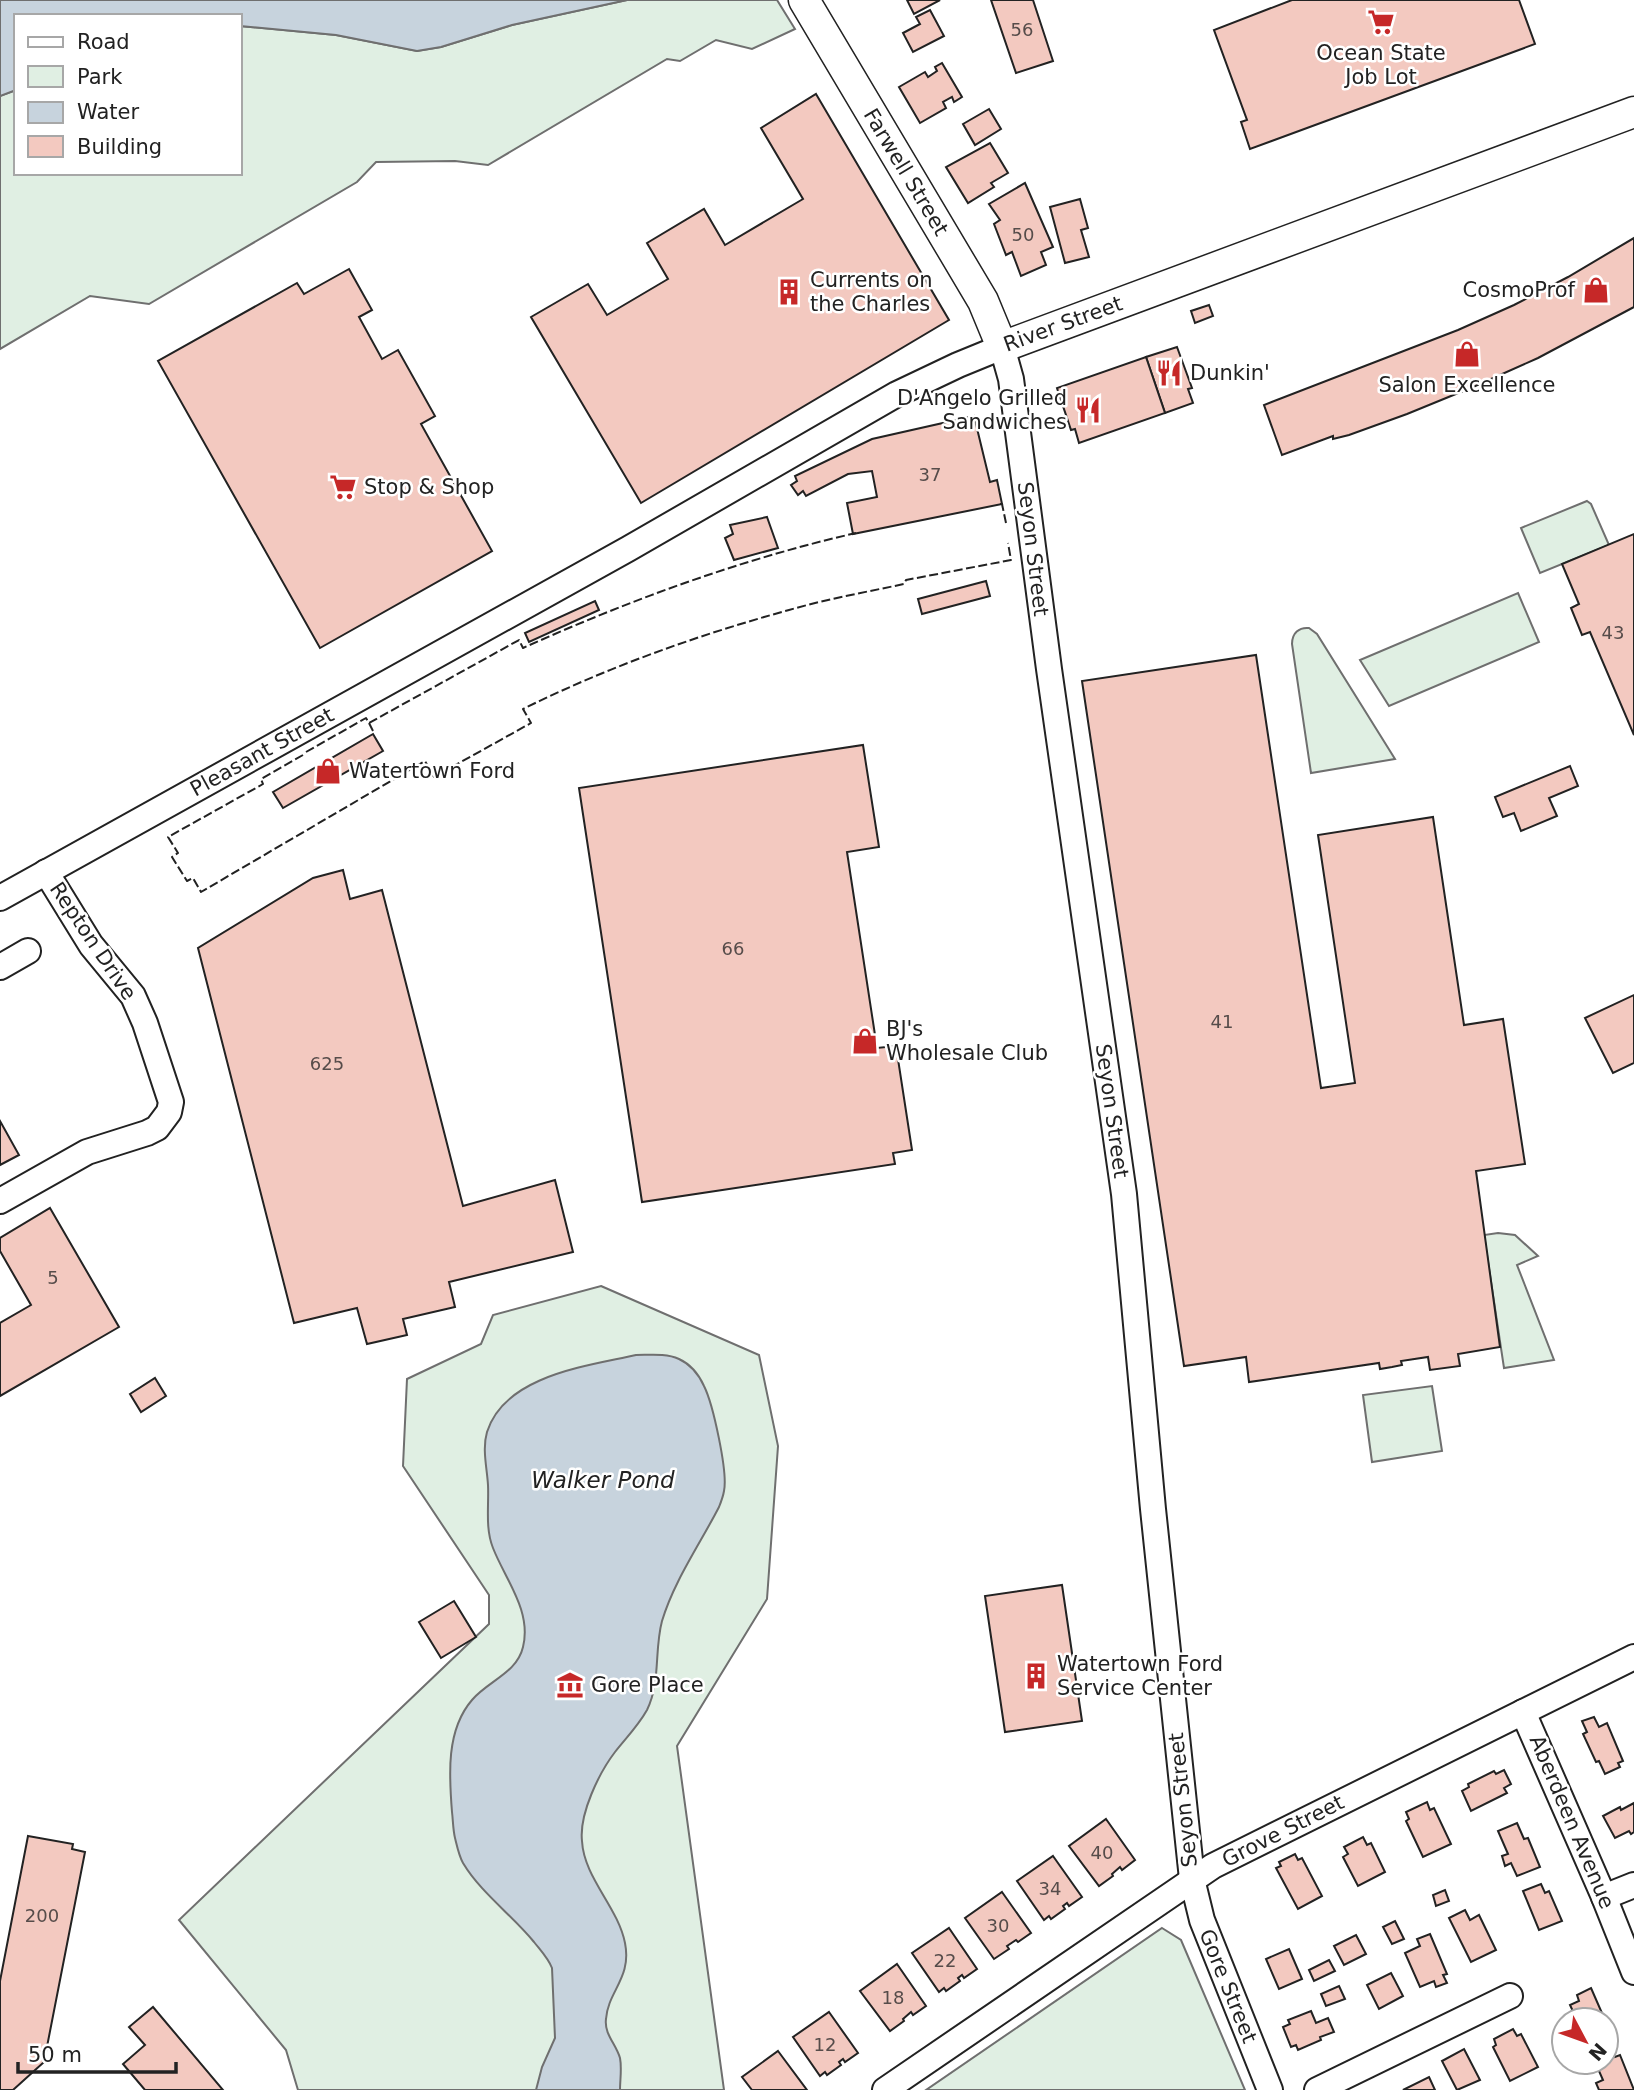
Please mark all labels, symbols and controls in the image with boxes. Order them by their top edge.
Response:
supermarket icon: Ocean State Job Lot [1366,7,1396,37]
legend [14,14,242,175]
house number: 56 [1011,19,1033,40]
text: Road [77,30,130,54]
place label: Ocean State Job Lot [1316,41,1446,89]
text: Park [77,65,123,89]
text: Water [77,100,139,124]
street label: Farwell Street [859,104,953,240]
text: Building [77,135,162,159]
house number: 50 [1012,224,1034,245]
place label: Currents on the Charles [810,268,933,316]
shop icon: CosmoProf [1581,275,1611,305]
building icon: Currents on the Charles [774,277,804,307]
place label: CosmoProf [1463,278,1576,302]
street label: River Street [1000,291,1126,357]
shop icon: Salon Excellence [1452,339,1482,369]
restaurant icon: Dunkin' [1154,358,1184,388]
place label: Dunkin' [1190,361,1270,385]
place label: Salon Excellence [1378,373,1556,397]
place label: D'Angelo Grilled Sandwiches [897,386,1067,434]
restaurant icon: D'Angelo Grilled Sandwiches [1073,395,1103,425]
house number: 37 [919,464,941,485]
supermarket icon: Stop & Shop [328,472,358,502]
place label: Stop & Shop [364,475,494,499]
street label: Seyon Street [1013,480,1053,618]
house number: 43 [1602,622,1624,643]
street label: Pleasant Street [186,703,338,801]
shop icon: Watertown Ford [313,756,343,786]
place label: Watertown Ford [349,759,515,783]
street label: Repton Drive [45,878,141,1004]
house number: 66 [722,938,744,959]
house number: 41 [1211,1011,1233,1032]
place label: BJ's Wholesale Club [886,1017,1048,1065]
shop icon: BJ's Wholesale Club [850,1026,880,1056]
street label: Seyon Street [1091,1042,1133,1180]
house number: 625 [310,1053,344,1074]
house number: 5 [47,1267,59,1288]
water label: Walker Pond [531,1467,675,1493]
place label: Watertown Ford Service Center [1057,1652,1223,1700]
building icon: Watertown Ford Service Center [1021,1661,1051,1691]
museum icon: Gore Place [555,1670,585,1700]
place label: Gore Place [591,1673,704,1697]
street label: Seyon Street [1164,1731,1202,1869]
street label: Aberdeen Avenue [1525,1732,1619,1912]
street label: Grove Street [1218,1790,1348,1872]
house number: 40 [1091,1842,1113,1863]
house number: 34 [1039,1878,1061,1899]
house number: 200 [25,1905,59,1926]
house number: 30 [987,1915,1009,1936]
street label: Gore Street [1194,1926,1262,2046]
house number: 22 [934,1950,956,1971]
house number: 18 [882,1987,904,2008]
north arrow [1550,2006,1620,2076]
scale bar [18,2030,175,2074]
house number: 12 [814,2034,836,2055]
text: N [1584,2039,1611,2065]
text: 50 m [28,2043,82,2067]

